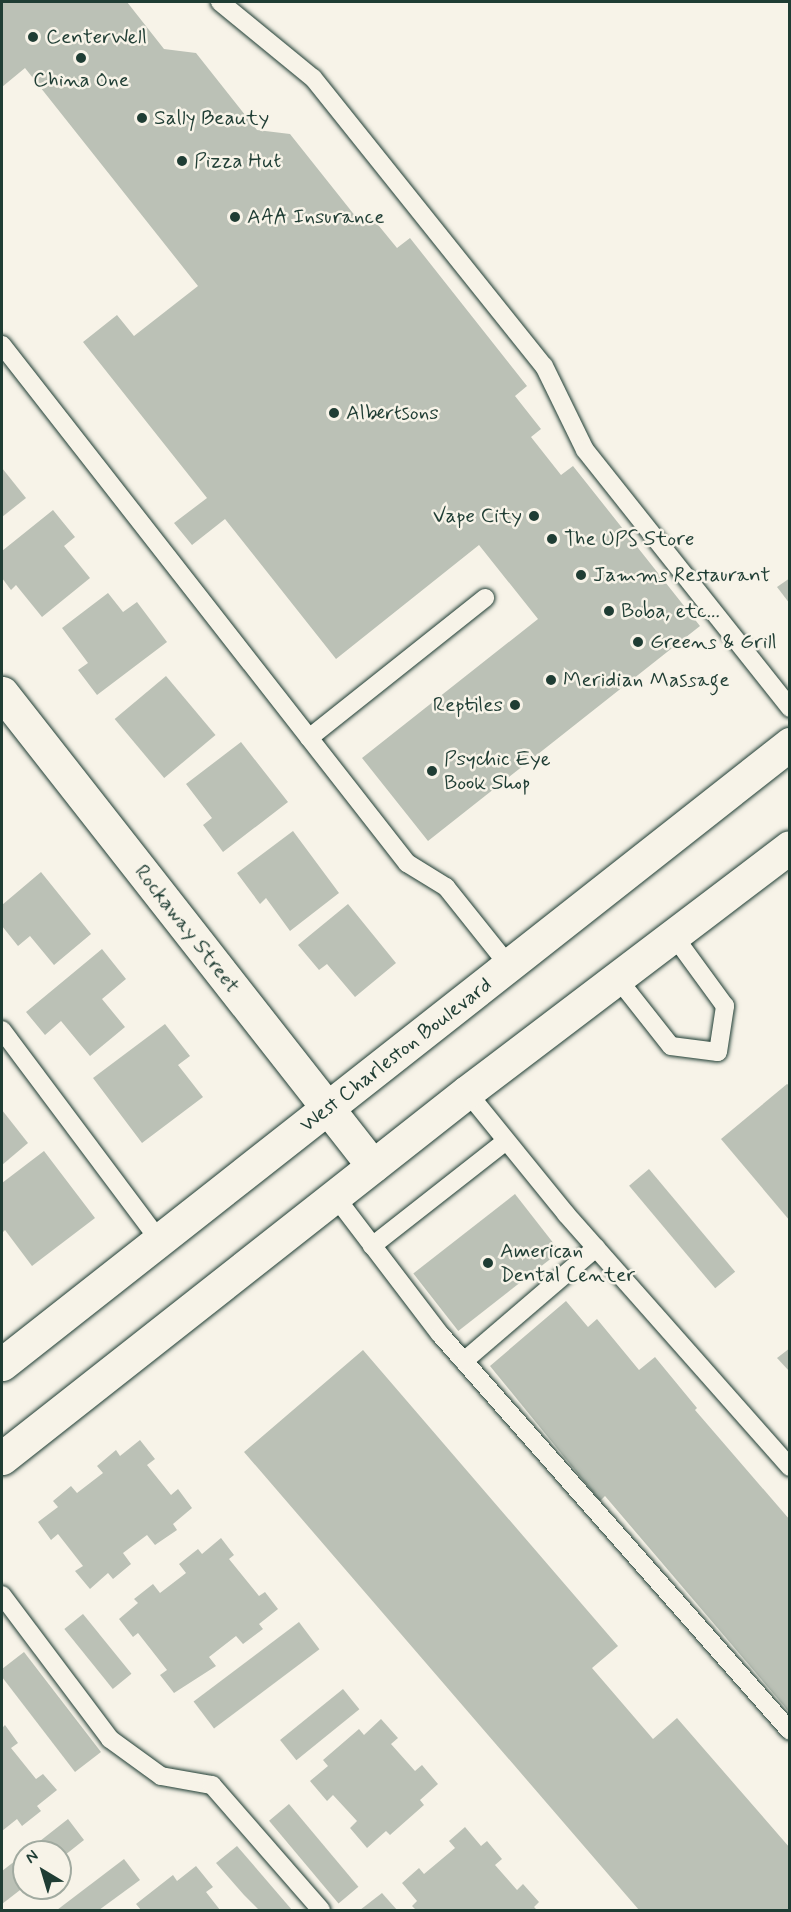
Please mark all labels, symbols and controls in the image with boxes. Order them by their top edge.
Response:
place label: CenterWell [46,24,147,50]
marker: CenterWell [24,28,42,46]
marker: China One [74,51,88,65]
place label: China One [33,67,129,93]
place label: Sally Beauty [154,105,270,131]
marker: Sally Beauty [135,111,149,125]
place label: Pizza Hut [194,148,279,174]
marker: Pizza Hut [175,154,189,168]
place label: AAA Insurance [247,204,385,230]
marker: AAA Insurance [228,210,242,224]
place label: Albertsons [346,400,439,426]
marker: Albertsons [327,406,341,420]
place label: Vape City [437,503,522,529]
marker: Vape City [527,509,541,523]
place label: The UPS Store [564,526,691,552]
marker: The UPS Store [545,532,559,546]
place label: Jamms Restaurant [593,562,771,588]
marker: Jamms Restaurant [574,568,588,582]
place label: Boba, etc... [621,598,720,624]
marker: Boba, etc... [602,604,616,618]
place label: Greens & Grill [650,629,777,655]
marker: Greens & Grill [631,635,645,649]
place label: Meridian Massage [563,667,725,693]
marker: Meridian Massage [544,673,558,687]
place label: Reptiles [433,692,503,718]
marker: Reptiles [508,698,522,712]
place label: Psychic Eye Book Shop [444,746,547,796]
marker: Psychic Eye Book Shop [425,764,439,778]
street label: Rockaway Street [129,860,245,998]
street label: West Charleston Boulevard [296,973,496,1137]
place label: American Dental Center [500,1238,631,1288]
marker: American Dental Center [481,1256,495,1270]
north arrow [12,1840,72,1900]
text: N [21,1845,43,1869]

